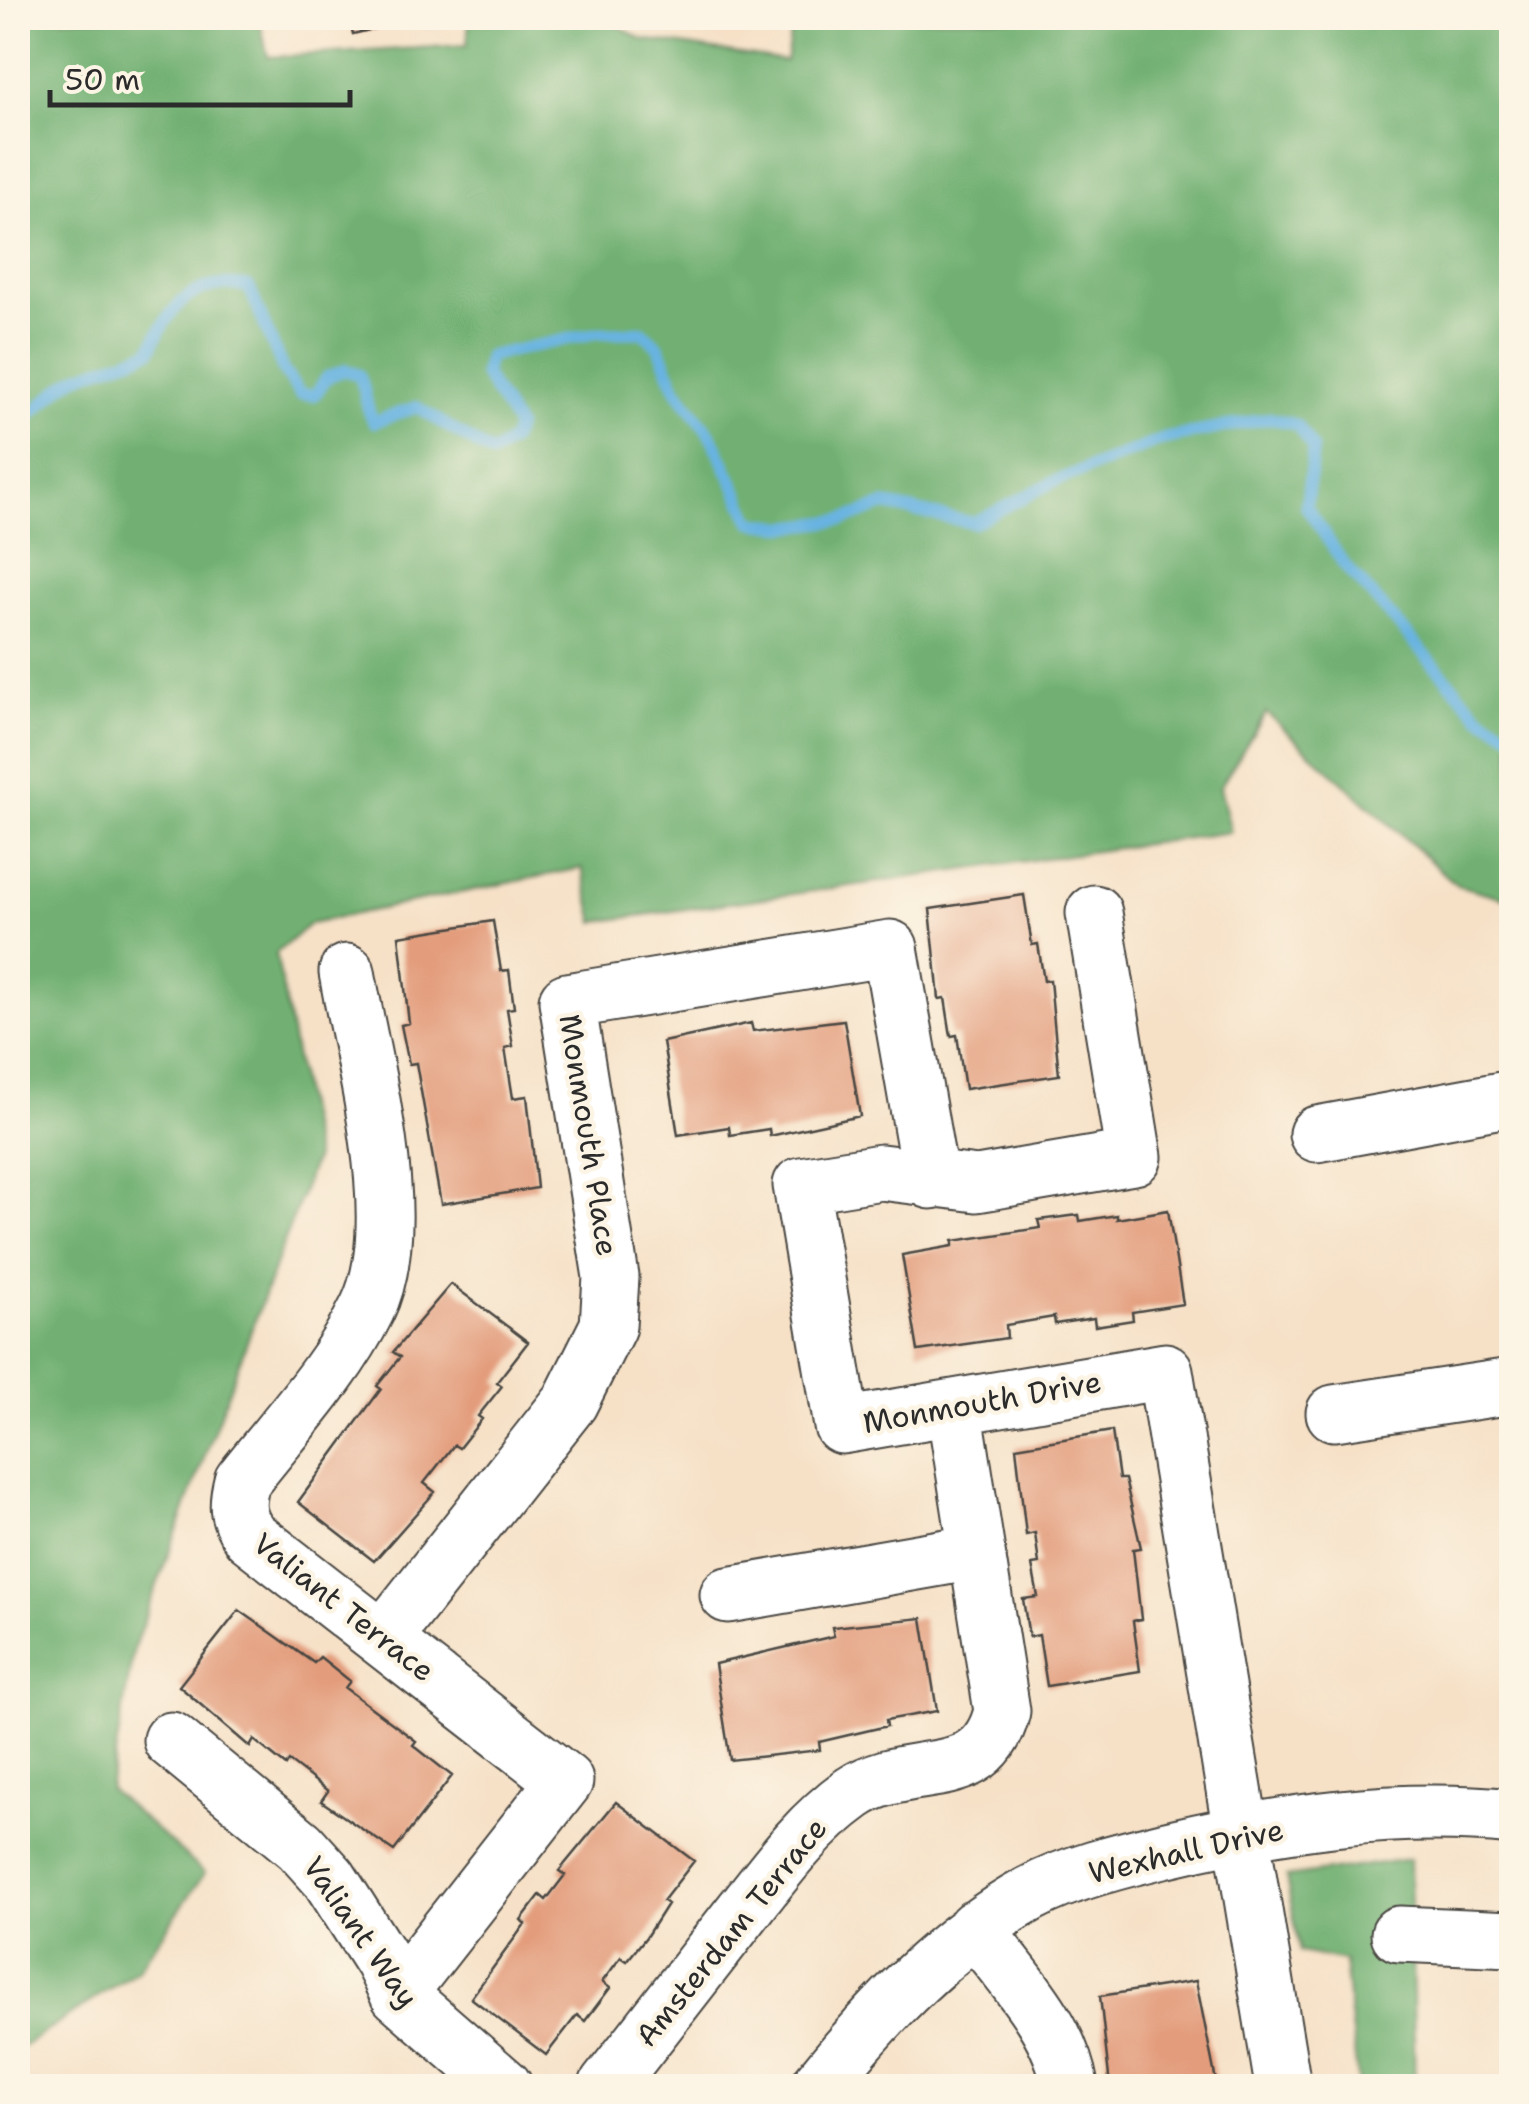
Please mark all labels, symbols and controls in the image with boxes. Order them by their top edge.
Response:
scale bar [50,45,350,107]
text: 50 m [65,59,140,100]
street label: Monmouth Place [550,1011,628,1259]
street label: Monmouth Drive [860,1361,1104,1443]
street label: Valiant Terrace [245,1523,443,1691]
street label: Amsterdam Terrace [626,1809,836,2055]
street label: Wexhall Drive [1084,1809,1288,1893]
street label: Valiant Way [294,1848,428,2016]

